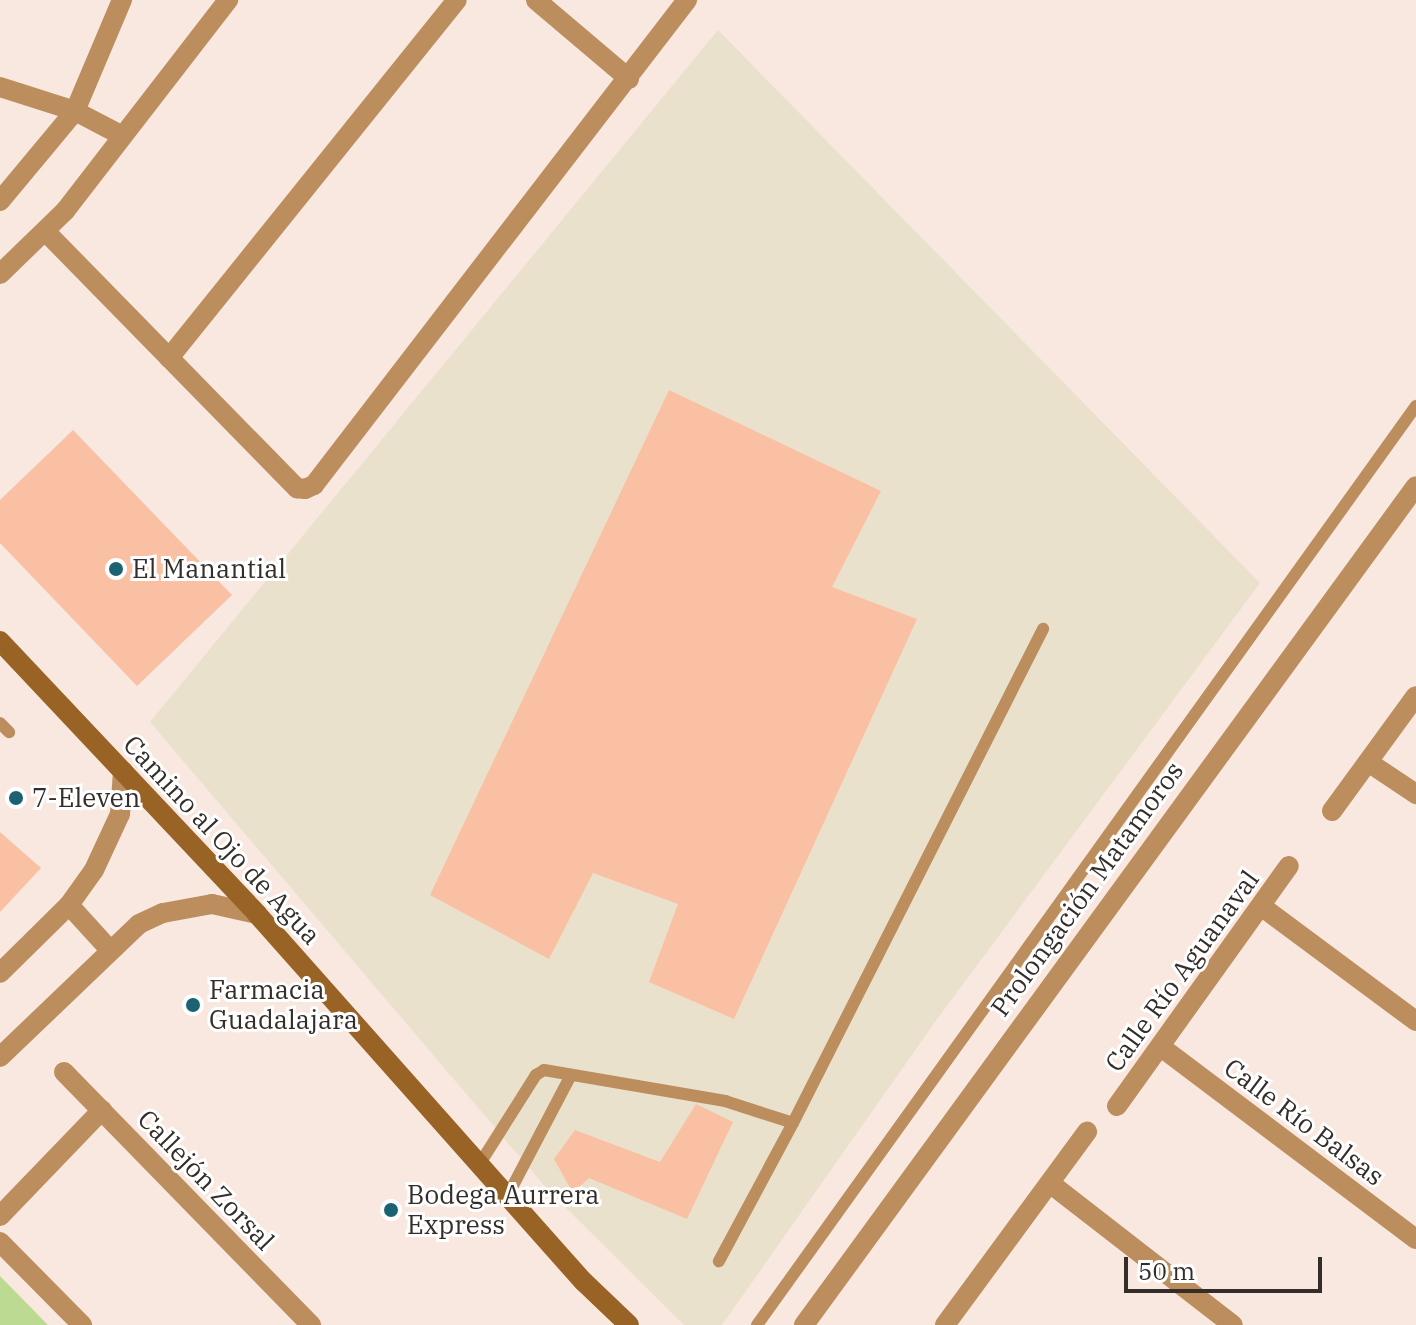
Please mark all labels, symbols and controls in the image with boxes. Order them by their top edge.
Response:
place label: El Manantial [132,553,286,585]
marker: El Manantial [107,560,125,578]
street label: Camino al Ojo de Agua [117,729,327,951]
street label: Prolongación Matamoros [984,756,1190,1022]
place label: 7-Eleven [32,782,140,814]
marker: 7-Eleven [7,789,25,807]
street label: Calle Río Aguanaval [1099,864,1265,1078]
place label: Farmacia Guadalajara [209,974,358,1036]
marker: Farmacia Guadalajara [184,996,202,1014]
street label: Calle Río Balsas [1218,1052,1390,1192]
street label: Callejón Zorsal [131,1103,281,1257]
place label: Bodega Aurrera Express [407,1179,599,1240]
marker: Bodega Aurrera Express [382,1201,400,1219]
scale bar [1128,1241,1326,1291]
text: 50 m [1138,1255,1195,1287]

